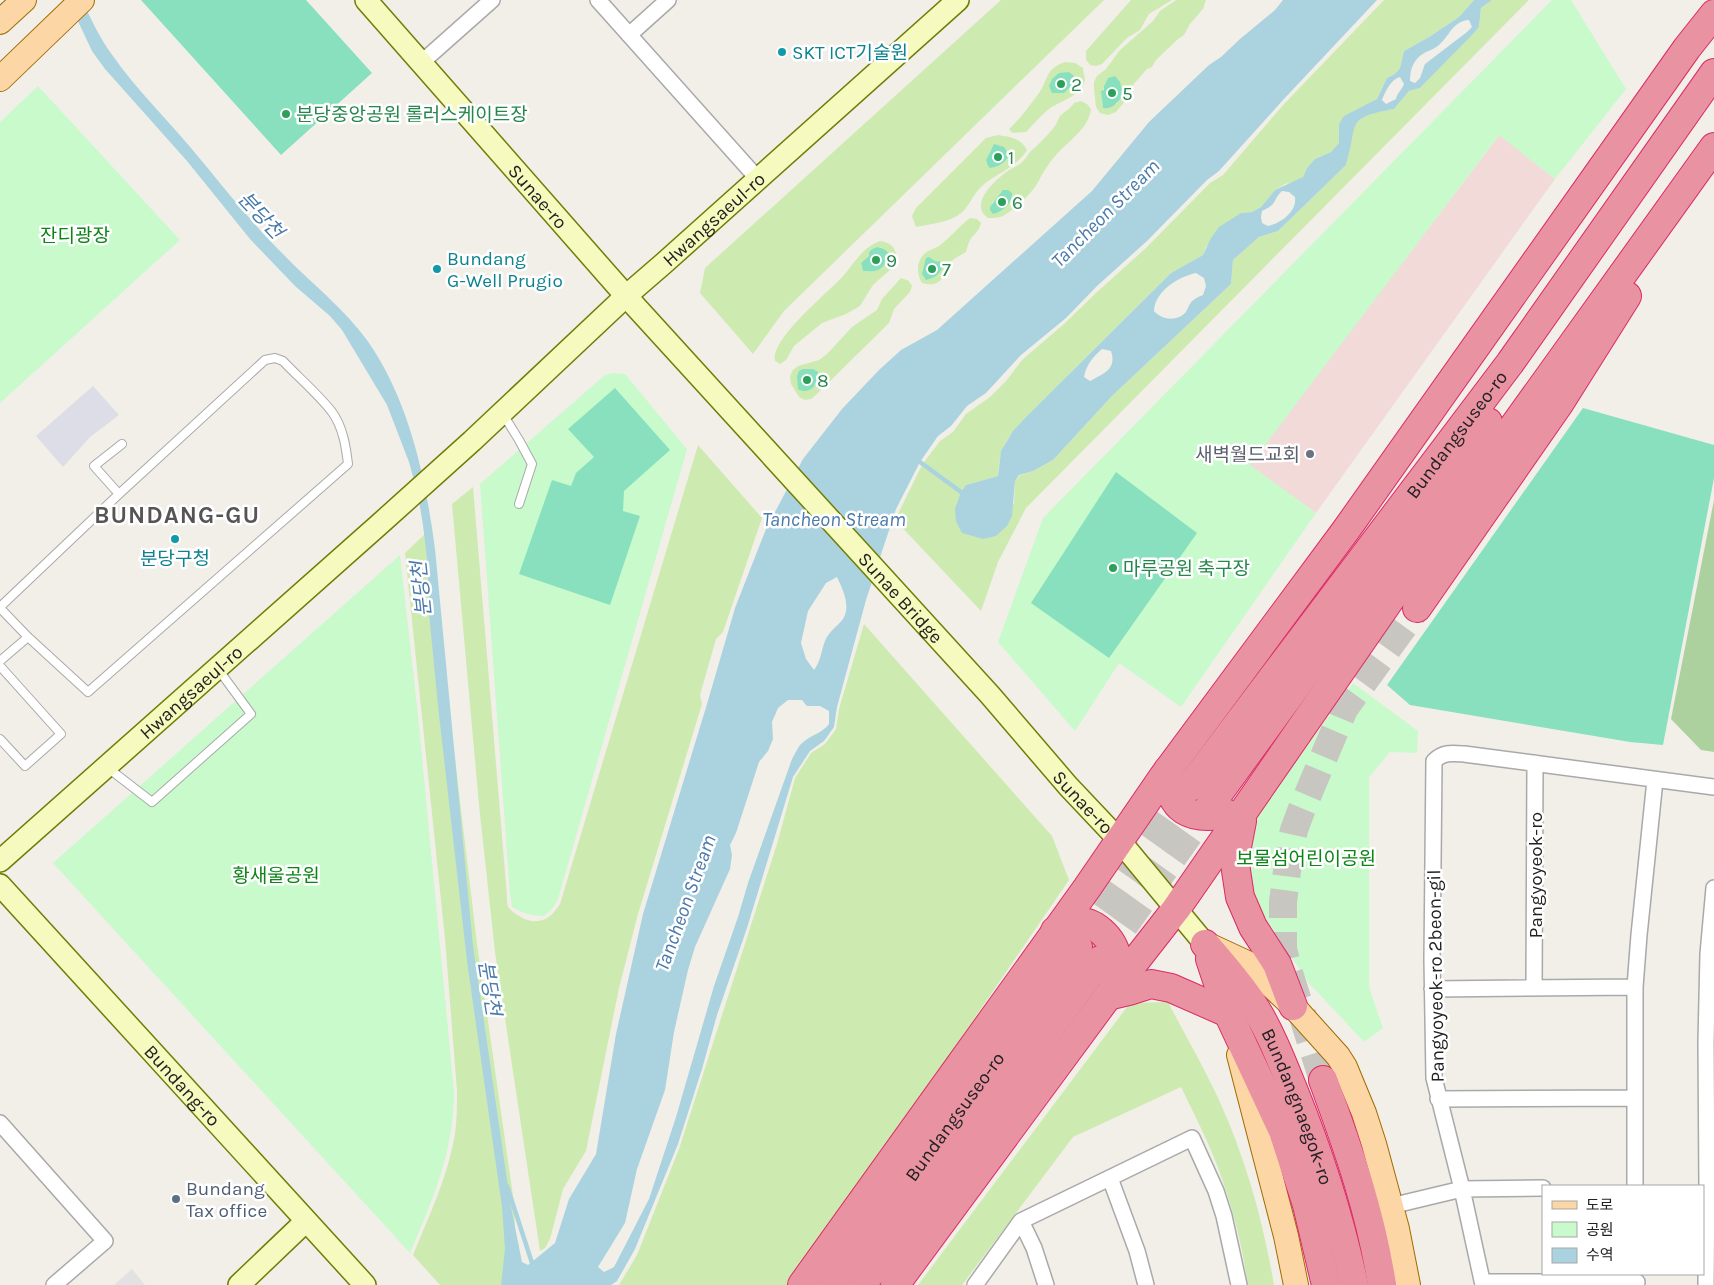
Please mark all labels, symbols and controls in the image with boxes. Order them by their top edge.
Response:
place label: SKT ICT기술원 [792,42,908,64]
marker: SKT ICT기술원 [776,46,788,58]
place label: 2 [1071,74,1082,96]
marker: 2 [1055,78,1067,90]
place label: 5 [1122,83,1133,105]
marker: 5 [1106,87,1118,99]
place label: 분당중앙공원 롤러스케이트장 [296,104,528,126]
marker: 분당중앙공원 롤러스케이트장 [280,108,292,120]
place label: 1 [1008,147,1014,169]
marker: 1 [992,151,1004,163]
water label: Tancheon Stream [1047,155,1164,272]
street label: Sunae-ro [503,160,572,234]
street label: Hwangsaeul-ro [658,168,770,271]
water label: 분당천 [233,187,290,245]
place label: 6 [1012,192,1023,214]
marker: 6 [996,196,1008,208]
park label: 잔디광장 [40,225,110,247]
place label: Bundang G-Well Prugio [447,248,563,292]
place label: 9 [886,250,897,272]
marker: 9 [870,254,882,266]
place label: 7 [942,259,951,281]
marker: Bundang G-Well Prugio [431,263,443,275]
marker: 7 [926,263,938,275]
street label: Bundangsuseo-ro [1402,367,1512,503]
place label: 8 [817,370,829,392]
marker: 8 [801,374,813,386]
place label: 새벽월드교회 [1195,444,1300,466]
marker: 새벽월드교회 [1304,448,1316,460]
district label: BUNDANG-GU [94,501,260,529]
water label: Tancheon Stream [762,508,906,531]
marker: 분당구청 [169,533,181,545]
place label: 분당구청 [140,548,210,570]
street label: Sunae Bridge [853,548,947,648]
water label: 분당천 [407,558,436,618]
place label: 마루공원 축구장 [1123,558,1250,580]
marker: 마루공원 축구장 [1107,562,1119,574]
street label: Hwangsaeul-ro [135,641,247,744]
street label: Sunae-ro [1048,766,1117,839]
street label: Pangyoyeok-ro [1525,812,1547,938]
water label: Tancheon Stream [650,832,721,974]
park label: 보물섬어린이공원 [1236,848,1376,870]
park label: 황새울공원 [232,865,320,887]
street label: Pangyoyeok-ro 2beon-gil [1423,869,1449,1083]
water label: 분당천 [474,959,506,1020]
street label: Bundangnaegok-ro [1256,1025,1337,1188]
street label: Bundang-ro [139,1041,225,1131]
street label: Bundangsuseo-ro [901,1048,1010,1186]
place label: Bundang Tax office [186,1178,267,1222]
legend [1542,1185,1704,1275]
marker: Bundang Tax office [170,1193,182,1205]
text: 도로 [1586,1196,1614,1214]
text: 공원 [1586,1221,1614,1239]
text: 수역 [1586,1246,1614,1264]

